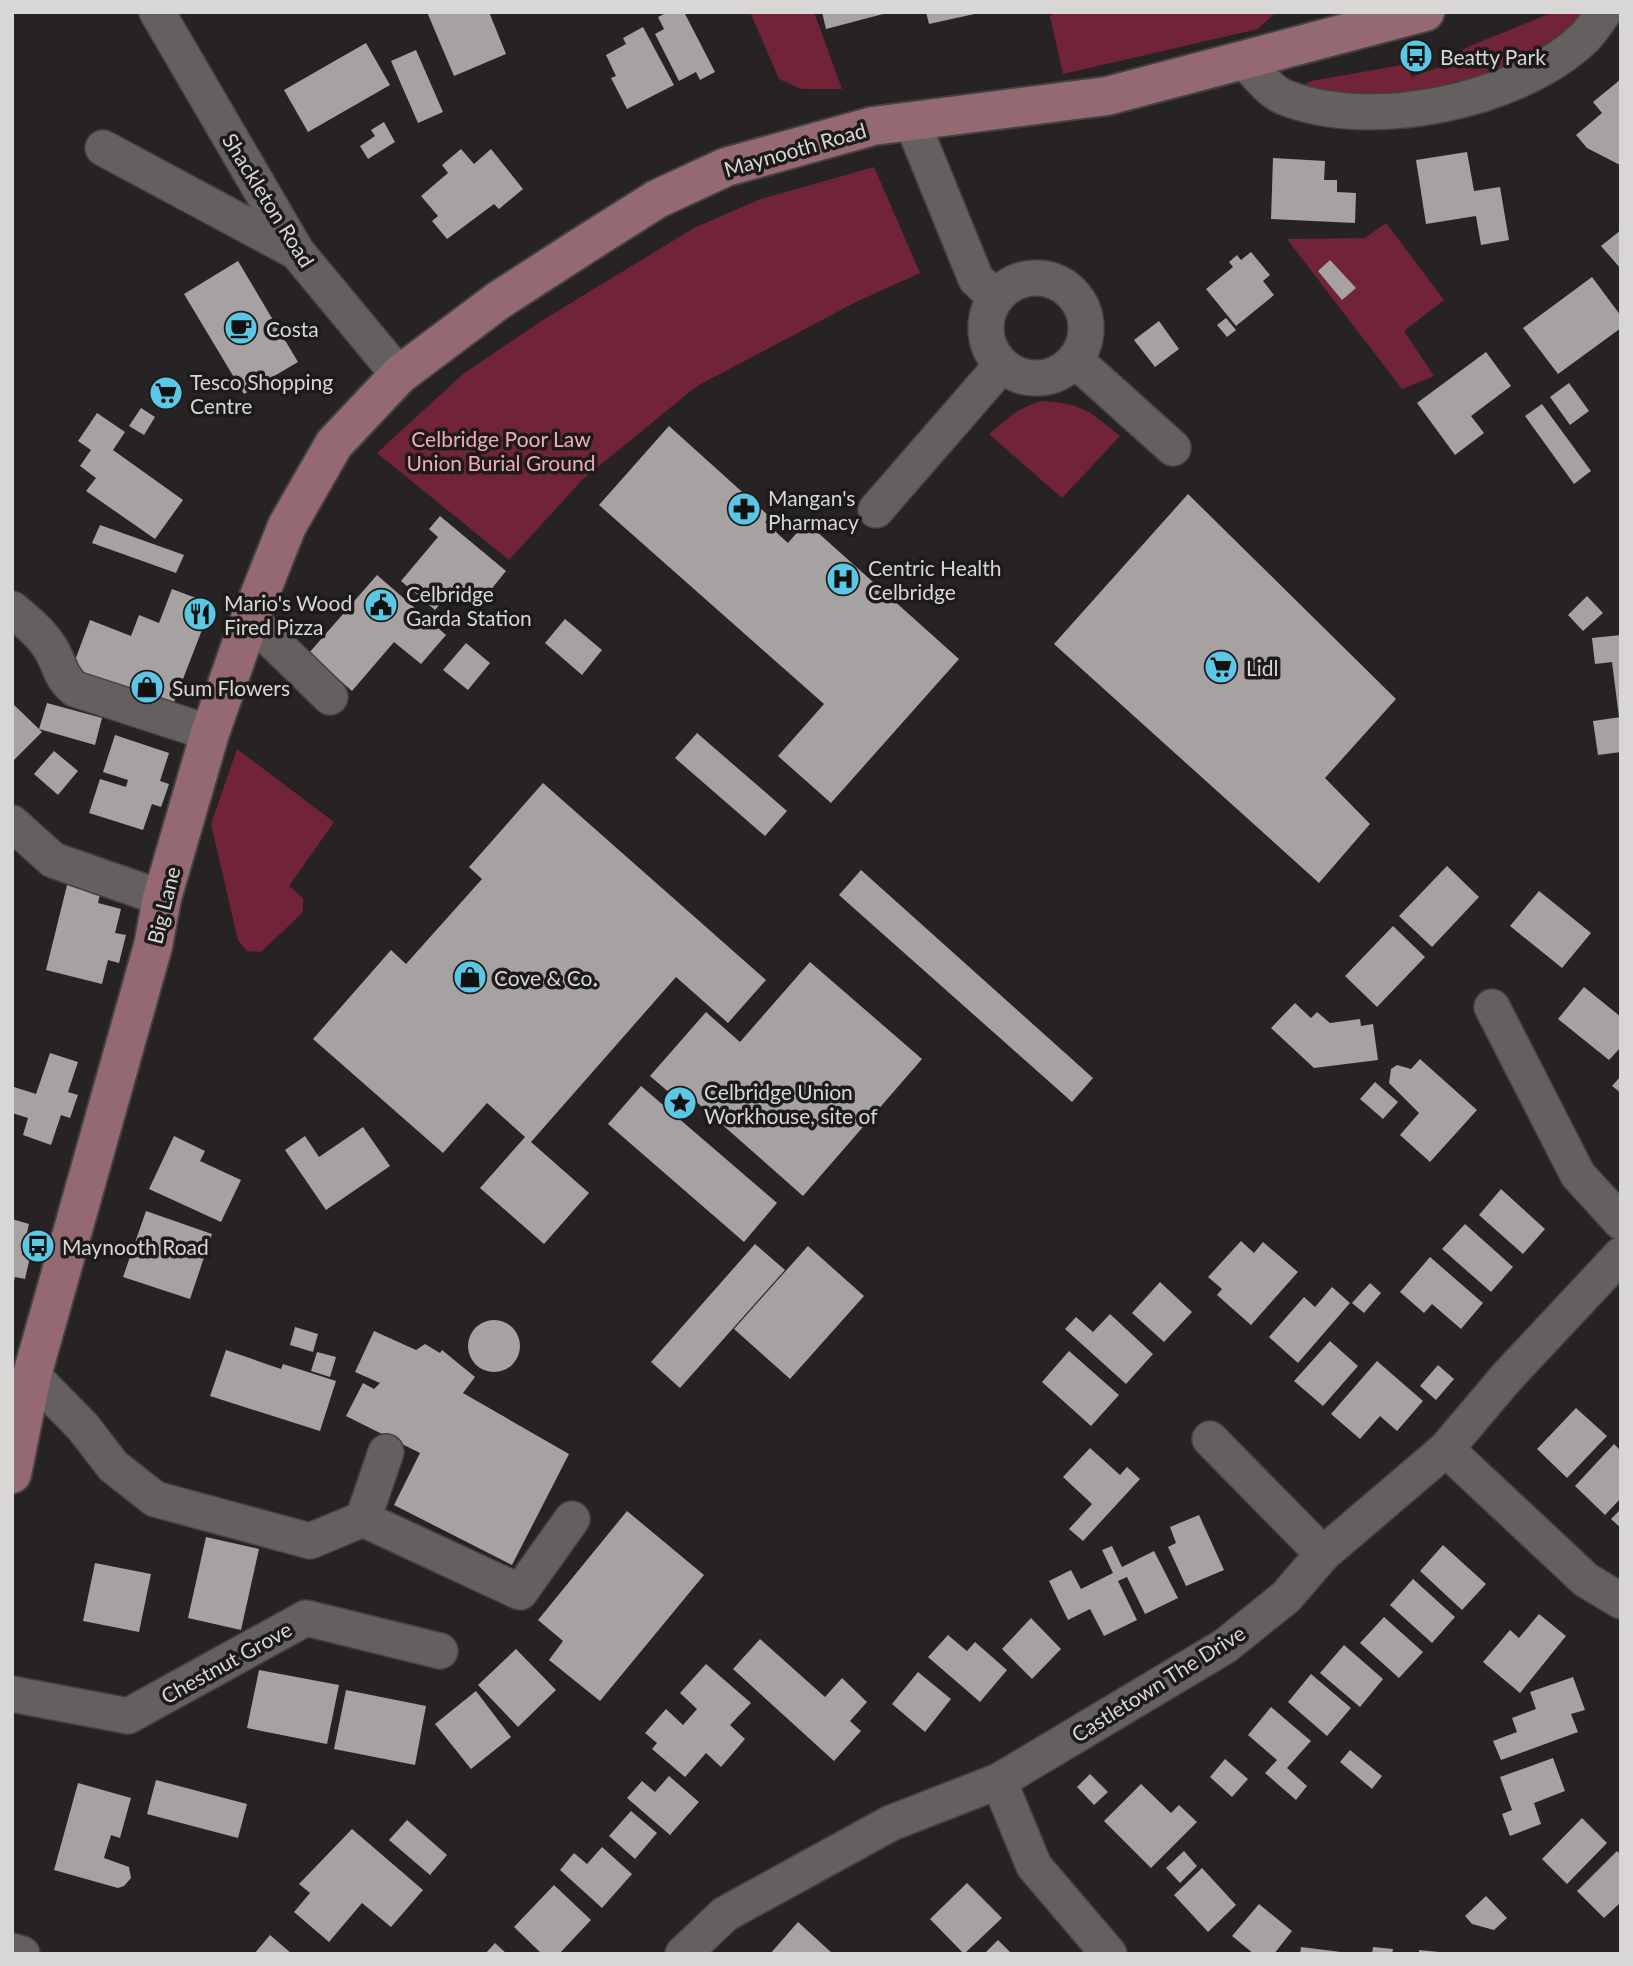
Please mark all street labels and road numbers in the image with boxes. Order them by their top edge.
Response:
street label: Maynooth Road [721,117,869,181]
street label: Shackleton Road [218,128,320,272]
street label: Big Lane [141,864,185,946]
street label: Chestnut Grove [156,1616,296,1708]
street label: Castletown The Drive [1067,1619,1249,1747]

